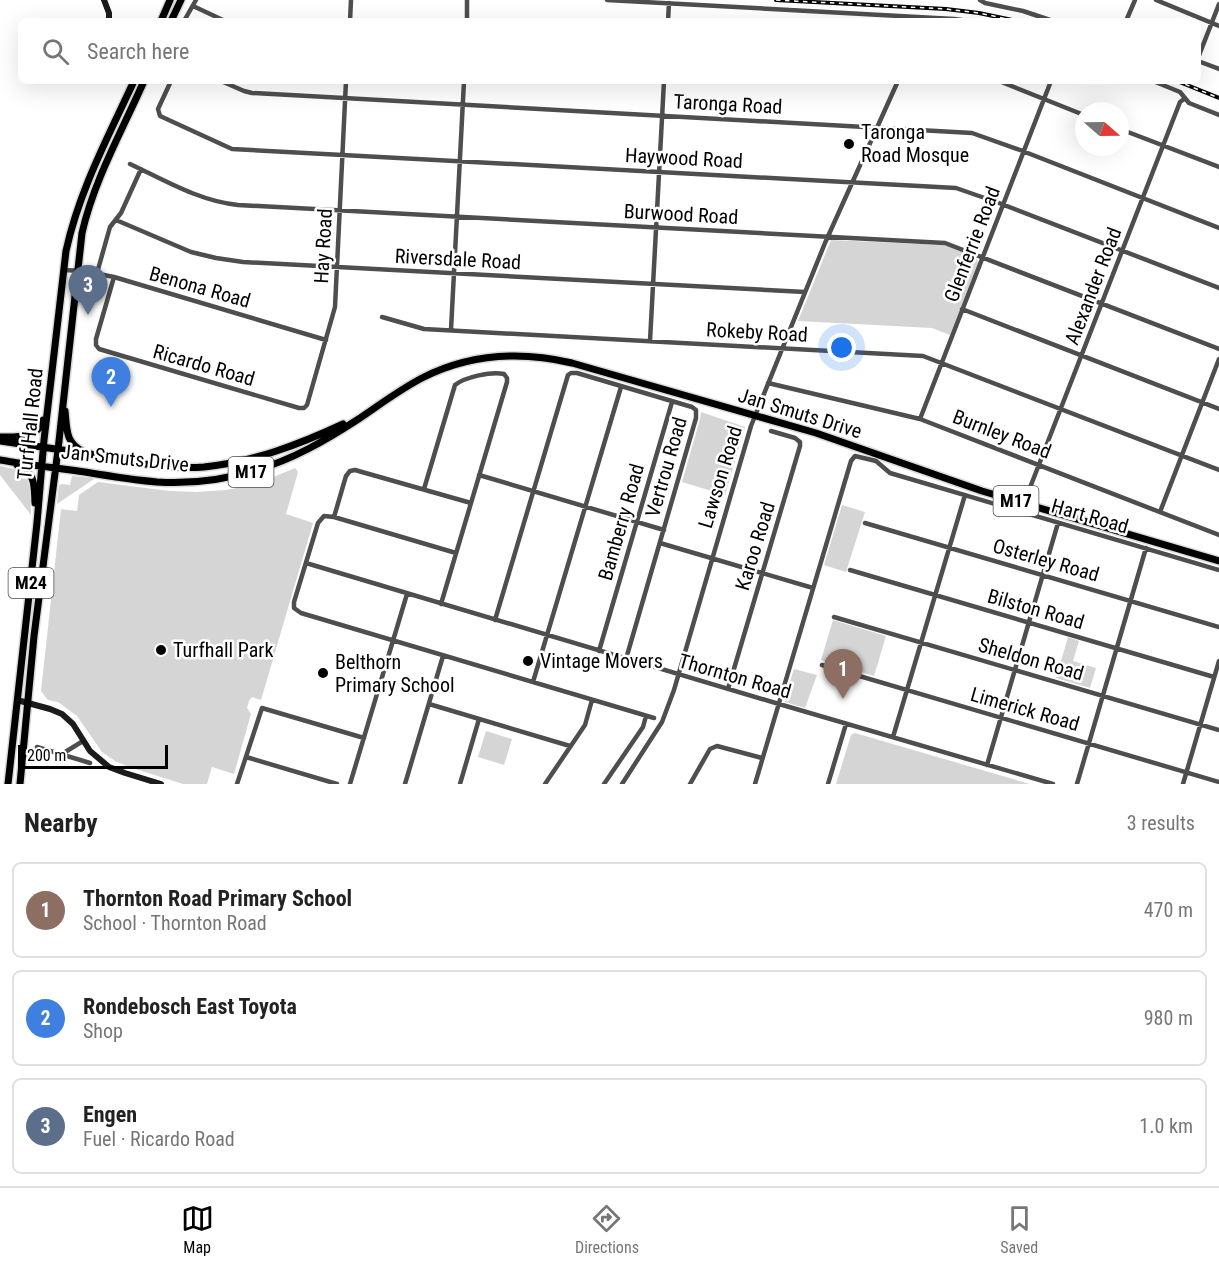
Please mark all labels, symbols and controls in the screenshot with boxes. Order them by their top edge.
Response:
search box [18,18,1201,84]
icon: search [39,35,72,68]
text: Search here [87,39,189,64]
street label: Taronga Road [673,89,783,119]
north arrow [1075,102,1129,156]
place label: Taronga Road Mosque [861,120,969,167]
marker: Taronga Road Mosque [842,137,856,151]
street label: Haywood Road [624,143,744,173]
street label: Glenferrie Road [939,183,1005,305]
street label: Burwood Road [623,199,739,229]
street label: Hay Road [309,208,337,284]
street label: Alexander Road [1060,224,1126,348]
street label: Riversdale Road [394,244,522,274]
street label: Benona Road [147,261,253,313]
pin: 3 [68,266,107,315]
street label: Rokeby Road [706,317,808,347]
your location [827,333,856,362]
street label: Ricardo Road [150,339,258,391]
pin: 2 [92,358,130,407]
street label: Turf Hall Road [12,367,48,481]
street label: Jan Smuts Drive [735,383,865,443]
street label: Burnley Road [949,404,1055,464]
street label: Vertrou Road [640,414,692,520]
street label: Lawson Road [693,423,747,531]
street label: Jan Smuts Drive [60,439,190,477]
road number: M17 [228,457,274,487]
street label: Bamberry Road [593,461,649,583]
road number: M17 [994,486,1038,516]
street label: Hart Road [1049,494,1131,538]
street label: Karoo Road [730,499,780,593]
street label: Osterley Road [990,533,1102,587]
road number: M24 [9,568,54,598]
street label: Bilston Road [985,584,1087,634]
street label: Sheldon Road [976,633,1086,685]
place label: Turfhall Park [173,638,273,662]
marker: Turfhall Park [154,643,168,657]
street label: Thornton Road [676,648,794,704]
place label: Vintage Movers [540,649,663,673]
place label: Belthorn Primary School [335,650,455,697]
pin: 1 [824,650,862,699]
marker: Vintage Movers [521,654,535,668]
marker: Belthorn Primary School [316,666,330,680]
street label: Limerick Road [968,682,1082,736]
scale bar [18,742,168,770]
text: 200 m [27,746,66,765]
text: Nearby [24,808,98,838]
text: 3 results [1127,811,1195,835]
text: Thornton Road Primary School [83,886,352,911]
text: 1 [40,898,51,922]
text: 470 m [1144,898,1193,922]
text: School · Thornton Road [83,911,267,935]
text: Rondebosch East Toyota [83,994,297,1019]
text: 2 [40,1006,51,1030]
text: 980 m [1144,1006,1193,1030]
text: Shop [83,1019,123,1043]
text: Engen [83,1102,137,1127]
text: 3 [40,1114,51,1138]
text: 1.0 km [1139,1114,1193,1138]
text: Fuel · Ricardo Road [83,1127,235,1151]
tab: Map [181,1202,214,1257]
tab: Directions [575,1202,639,1257]
tab: Saved [1000,1202,1038,1257]

